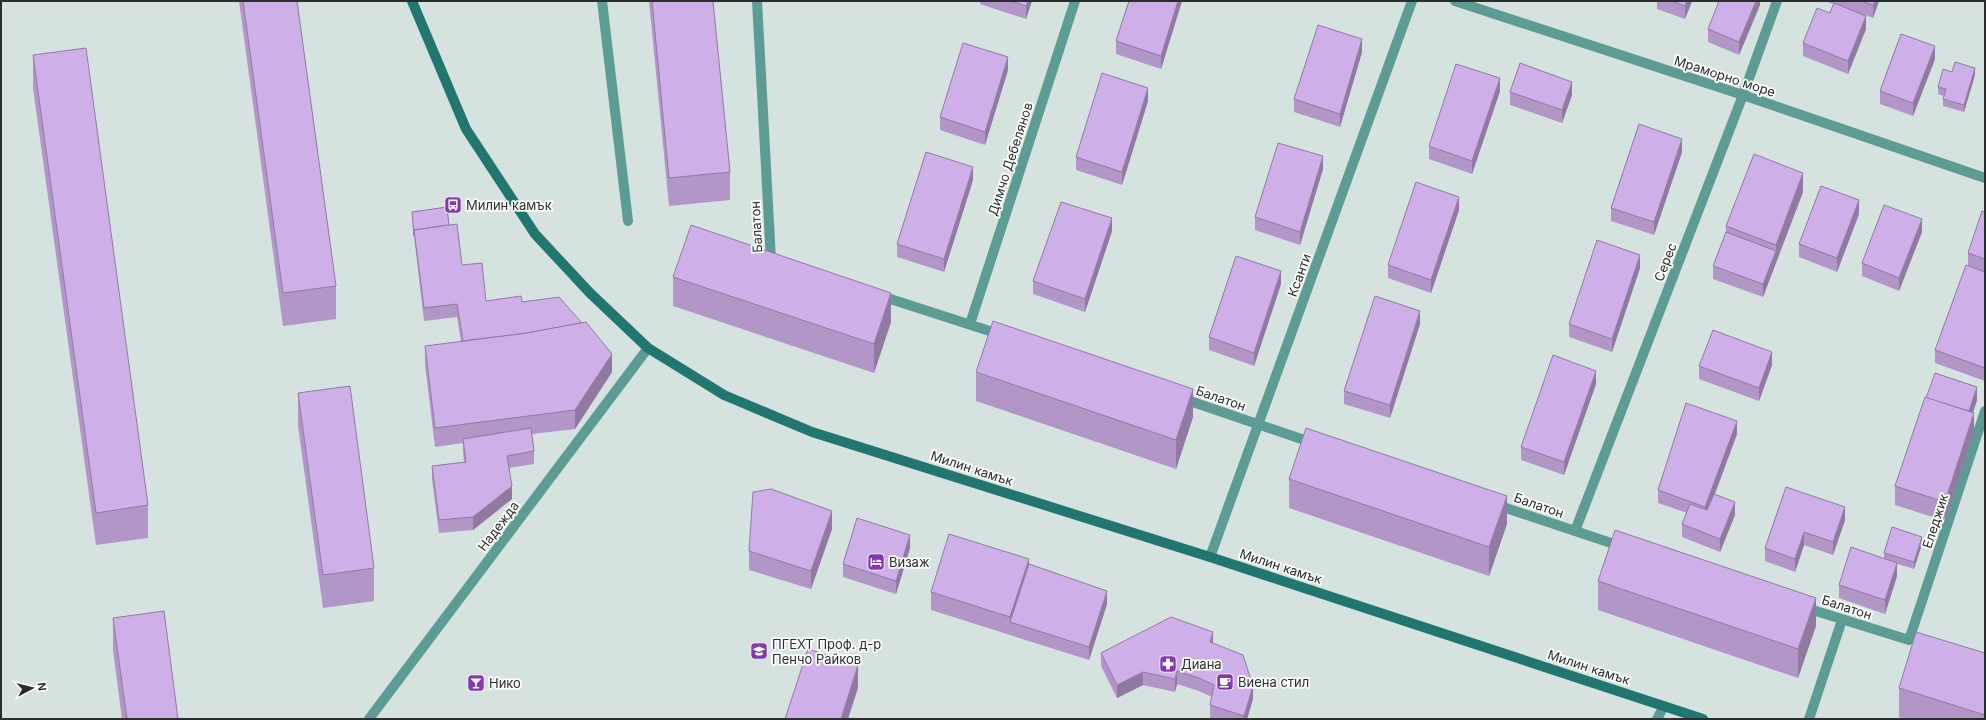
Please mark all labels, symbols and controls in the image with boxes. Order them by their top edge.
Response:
street label: Мраморно море [1672,52,1778,100]
street label: Димчо Дебелянов [984,100,1036,218]
bus stop icon: Милин камък [443,195,463,215]
place label: Милин камък [466,197,552,213]
street label: Балатон [747,201,765,253]
street label: Серес [1650,240,1680,284]
street label: Ксанти [1284,251,1314,299]
street label: Балатон [1194,382,1248,414]
street label: Милин камък [929,447,1015,489]
street label: Балатон [1512,489,1566,521]
street label: Еледжик [1919,492,1951,550]
street label: Надежда [474,498,522,554]
street label: Милин камък [1238,545,1324,587]
hotel icon: Визаж [866,552,886,572]
place label: Визаж [889,554,930,570]
street label: Балатон [1820,591,1874,623]
place label: ПГЕХТ Проф. д-р Пенчо Райков [772,636,881,667]
school or university icon: ПГЕХТ Проф. д-р Пенчо Райков [749,641,769,661]
street label: Милин камък [1546,646,1632,688]
pharmacy icon: Диана [1158,654,1178,674]
place label: Диана [1181,656,1222,672]
north arrow [12,668,52,708]
cafe icon: Виена стил [1215,672,1235,692]
bar icon: Нико [466,673,486,693]
place label: Виена стил [1238,674,1309,690]
place label: Нико [489,675,521,691]
text: N [34,682,49,692]

